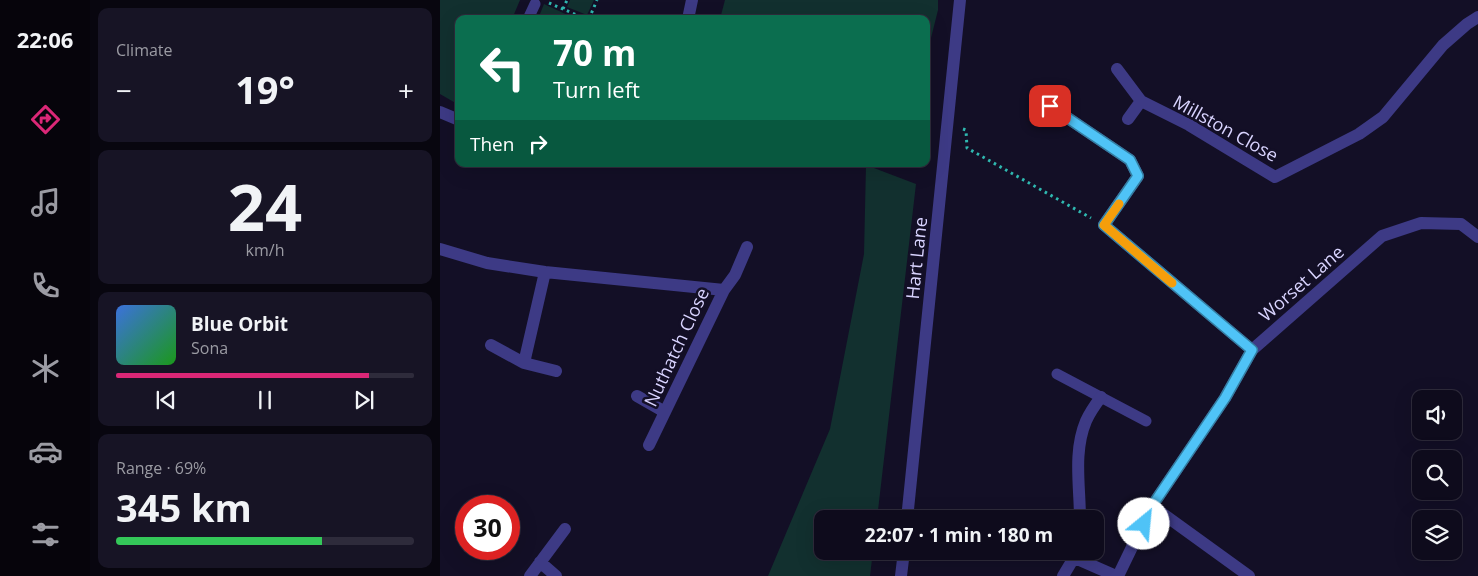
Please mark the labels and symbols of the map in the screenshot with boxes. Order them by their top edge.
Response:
pin [1029,85,1071,127]
street label: Millston Close [1169,89,1283,167]
street label: Hart Lane [900,216,932,300]
street label: Worset Lane [1253,239,1349,327]
street label: Nuthatch Close [638,284,714,410]
speed limit sign: 30 [455,495,520,560]
position arrow [1117,497,1169,549]

